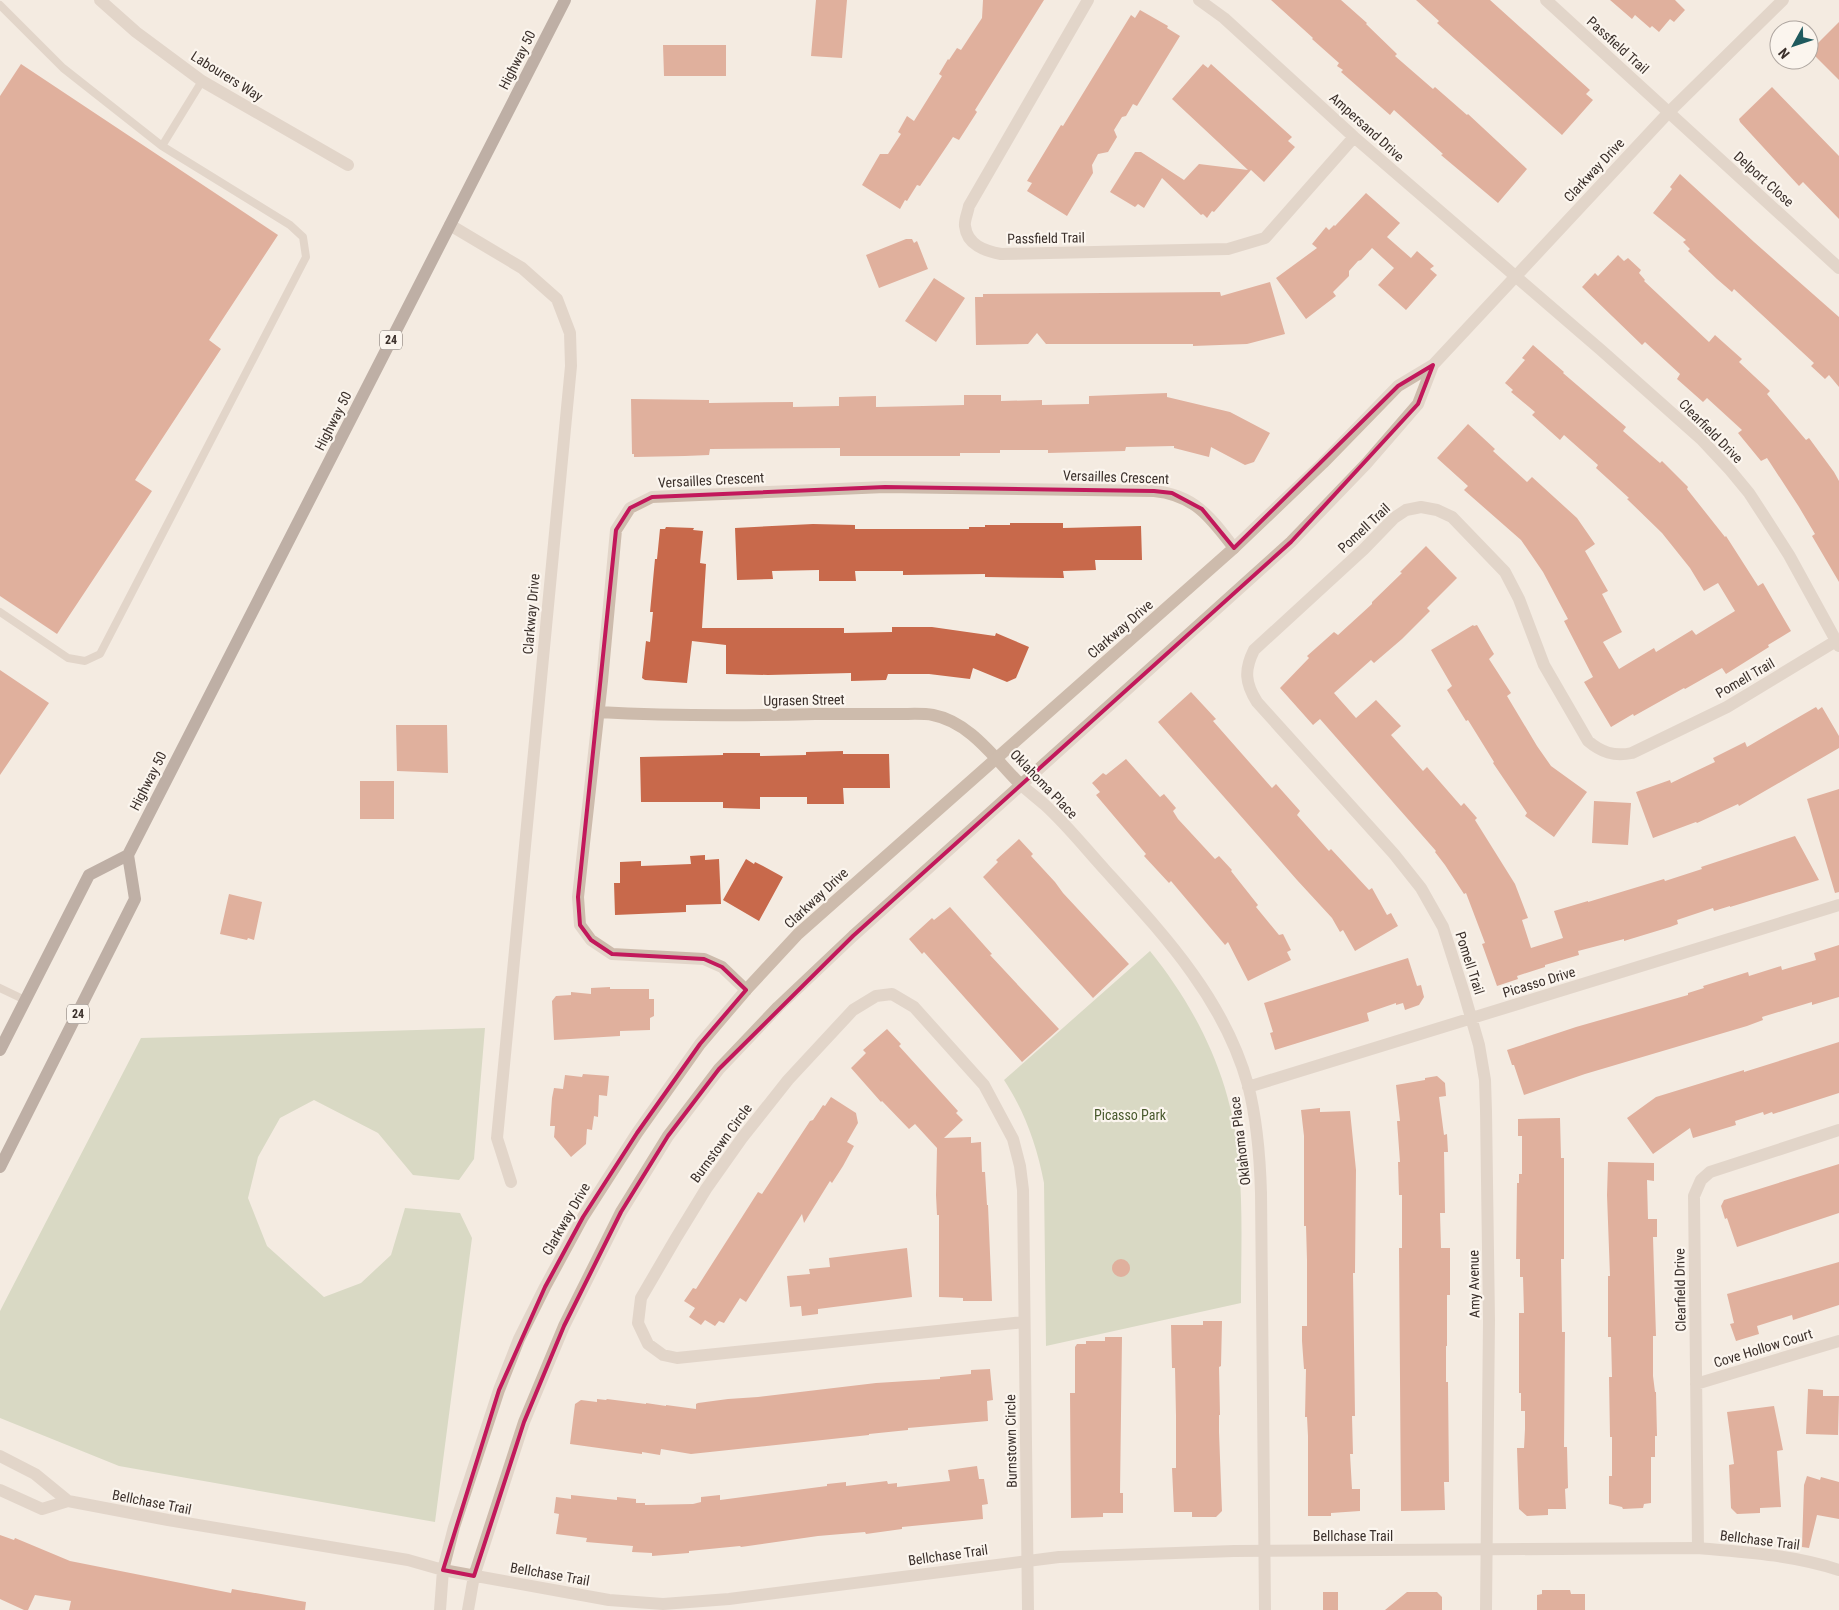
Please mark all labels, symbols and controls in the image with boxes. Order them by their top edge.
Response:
street label: Passfield Trail [1584,13,1652,77]
north arrow [1769,20,1819,70]
street label: Highway 50 [495,28,539,92]
text: N [1775,45,1793,62]
street label: Labourers Way [188,48,266,104]
street label: Ampersand Drive [1327,90,1408,165]
street label: Clarkway Drive [1560,135,1628,205]
street label: Delport Close [1731,148,1797,210]
street label: Passfield Trail [1007,229,1085,247]
road number: 24 [380,330,402,350]
street label: Highway 50 [311,389,355,453]
street label: Clearfield Drive [1676,396,1746,466]
street label: Versailles Crescent [1063,467,1169,487]
street label: Versailles Crescent [658,469,764,491]
street label: Pomell Trail [1335,500,1393,556]
street label: Clarkway Drive [519,572,543,655]
street label: Clarkway Drive [1084,596,1156,662]
street label: Pomell Trail [1713,655,1777,701]
street label: Ugrasen Street [763,691,845,709]
street label: Oklahoma Place [1007,746,1081,822]
street label: Highway 50 [126,749,170,813]
street label: Clarkway Drive [781,864,851,932]
street label: Pomell Trail [1452,930,1488,996]
street label: Picasso Drive [1501,963,1578,1001]
road number: 24 [67,1004,89,1024]
street label: Oklahoma Place [1227,1095,1253,1186]
street label: Burnstown Circle [687,1100,755,1186]
park label: Picasso Park [1094,1107,1167,1123]
street label: Clarkway Drive [539,1180,593,1258]
street label: Clearfield Drive [1671,1248,1689,1332]
street label: Amy Avenue [1465,1249,1483,1318]
street label: Cove Hollow Court [1712,1325,1814,1371]
street label: Burnstown Circle [1002,1394,1020,1488]
street label: Bellchase Trail [111,1486,193,1518]
street label: Bellchase Trail [1719,1527,1801,1553]
street label: Bellchase Trail [1313,1528,1393,1544]
street label: Bellchase Trail [907,1541,989,1569]
street label: Bellchase Trail [509,1559,591,1589]

